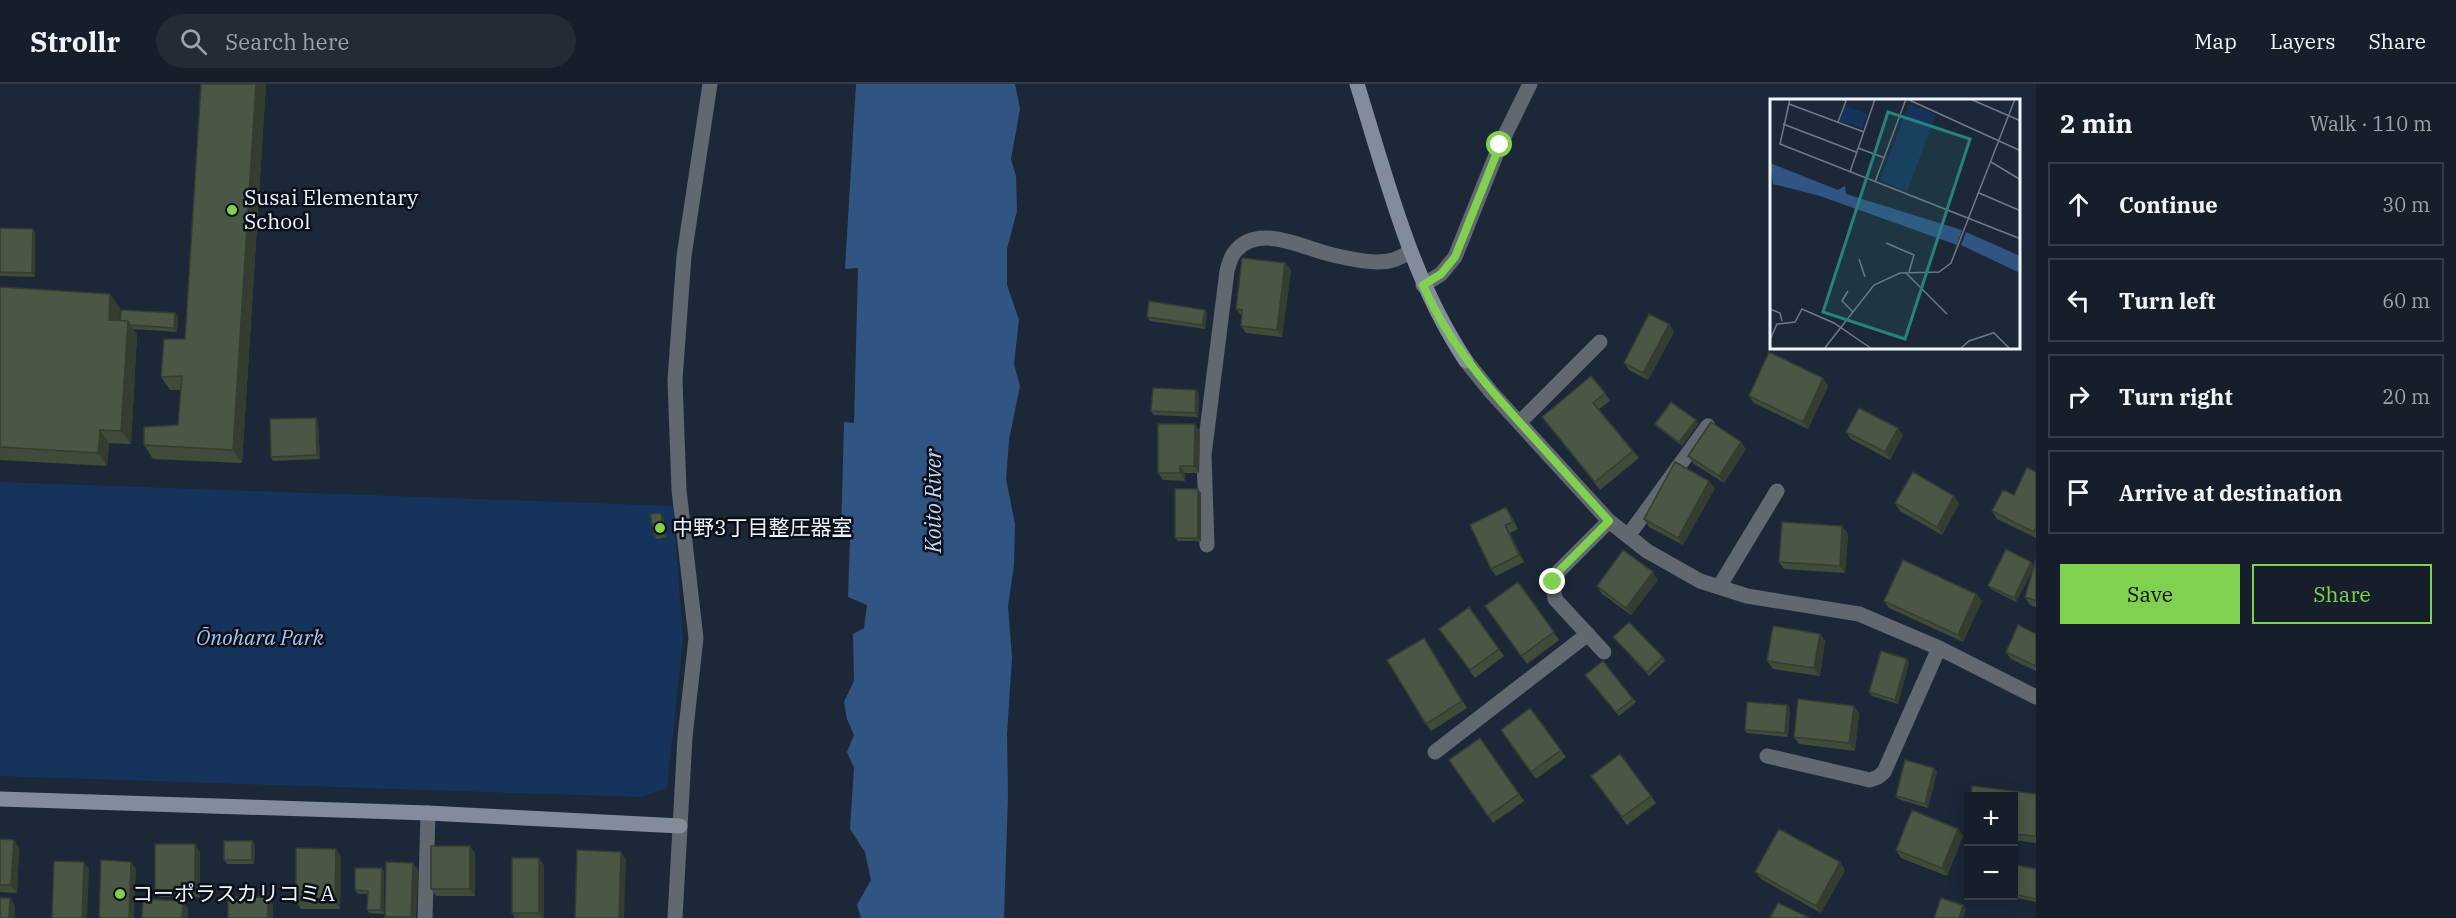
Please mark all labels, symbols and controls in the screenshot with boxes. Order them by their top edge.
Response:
search box [156,14,576,68]
text: Strollr [30,23,120,60]
icon: search [177,25,210,58]
text: Search here [225,27,349,56]
text: Map [2194,27,2237,55]
text: Layers [2270,27,2336,55]
text: Share [2369,27,2426,55]
inset map [1770,99,2021,350]
text: 2 min [2060,106,2133,140]
text: Walk · 110 m [2310,110,2432,137]
route start [1486,131,1512,157]
place label: Susai Elementary School [244,183,419,235]
icon: ahead [2062,188,2095,221]
text: Continue [2119,190,2218,219]
text: 30 m [2382,191,2430,218]
marker: Susai Elementary School [225,203,239,217]
icon: left [2062,284,2095,317]
text: Turn left [2119,286,2215,315]
text: 60 m [2382,287,2430,314]
icon: right [2062,380,2095,413]
text: Turn right [2119,382,2233,411]
text: 20 m [2382,383,2430,410]
water label: Koito River [918,448,947,554]
icon: arrive [2062,476,2095,509]
text: Arrive at destination [2119,478,2342,507]
place label: 中野3丁目整圧器室 [672,513,853,541]
marker: 中野3丁目整圧器室 [653,521,667,535]
button: Save [2060,564,2240,624]
button: Share [2252,564,2432,624]
route end [1539,568,1565,594]
park label: Ōnohara Park [196,623,325,651]
map controls [1964,792,2018,900]
button: + [1964,792,2018,846]
button: − [1964,846,2018,900]
place label: コーポラスカリコミA [132,879,336,907]
marker: コーポラスカリコミA [113,887,127,901]

